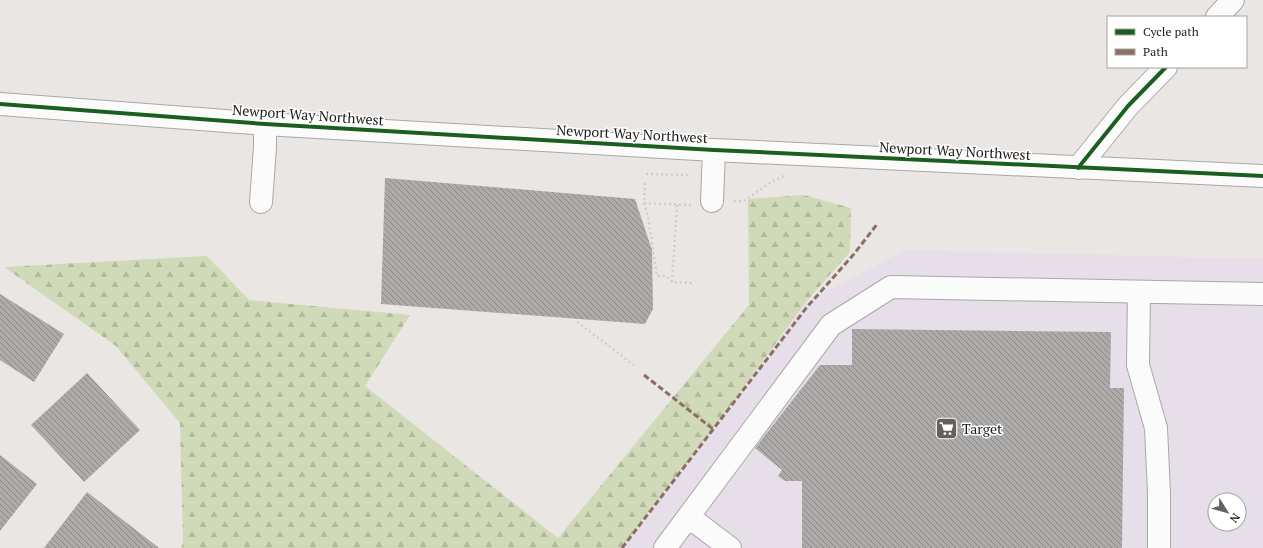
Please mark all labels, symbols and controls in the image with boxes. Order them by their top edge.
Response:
legend [1107,16,1247,68]
text: Cycle path [1143,24,1199,39]
text: Path [1143,44,1168,59]
street label: Newport Way Northwest [232,100,385,129]
street label: Newport Way Northwest [556,120,709,147]
street label: Newport Way Northwest [879,137,1032,164]
supermarket icon: Target [934,416,960,442]
place label: Target [962,419,1003,438]
north arrow [1207,492,1247,532]
text: N [1226,510,1243,526]

